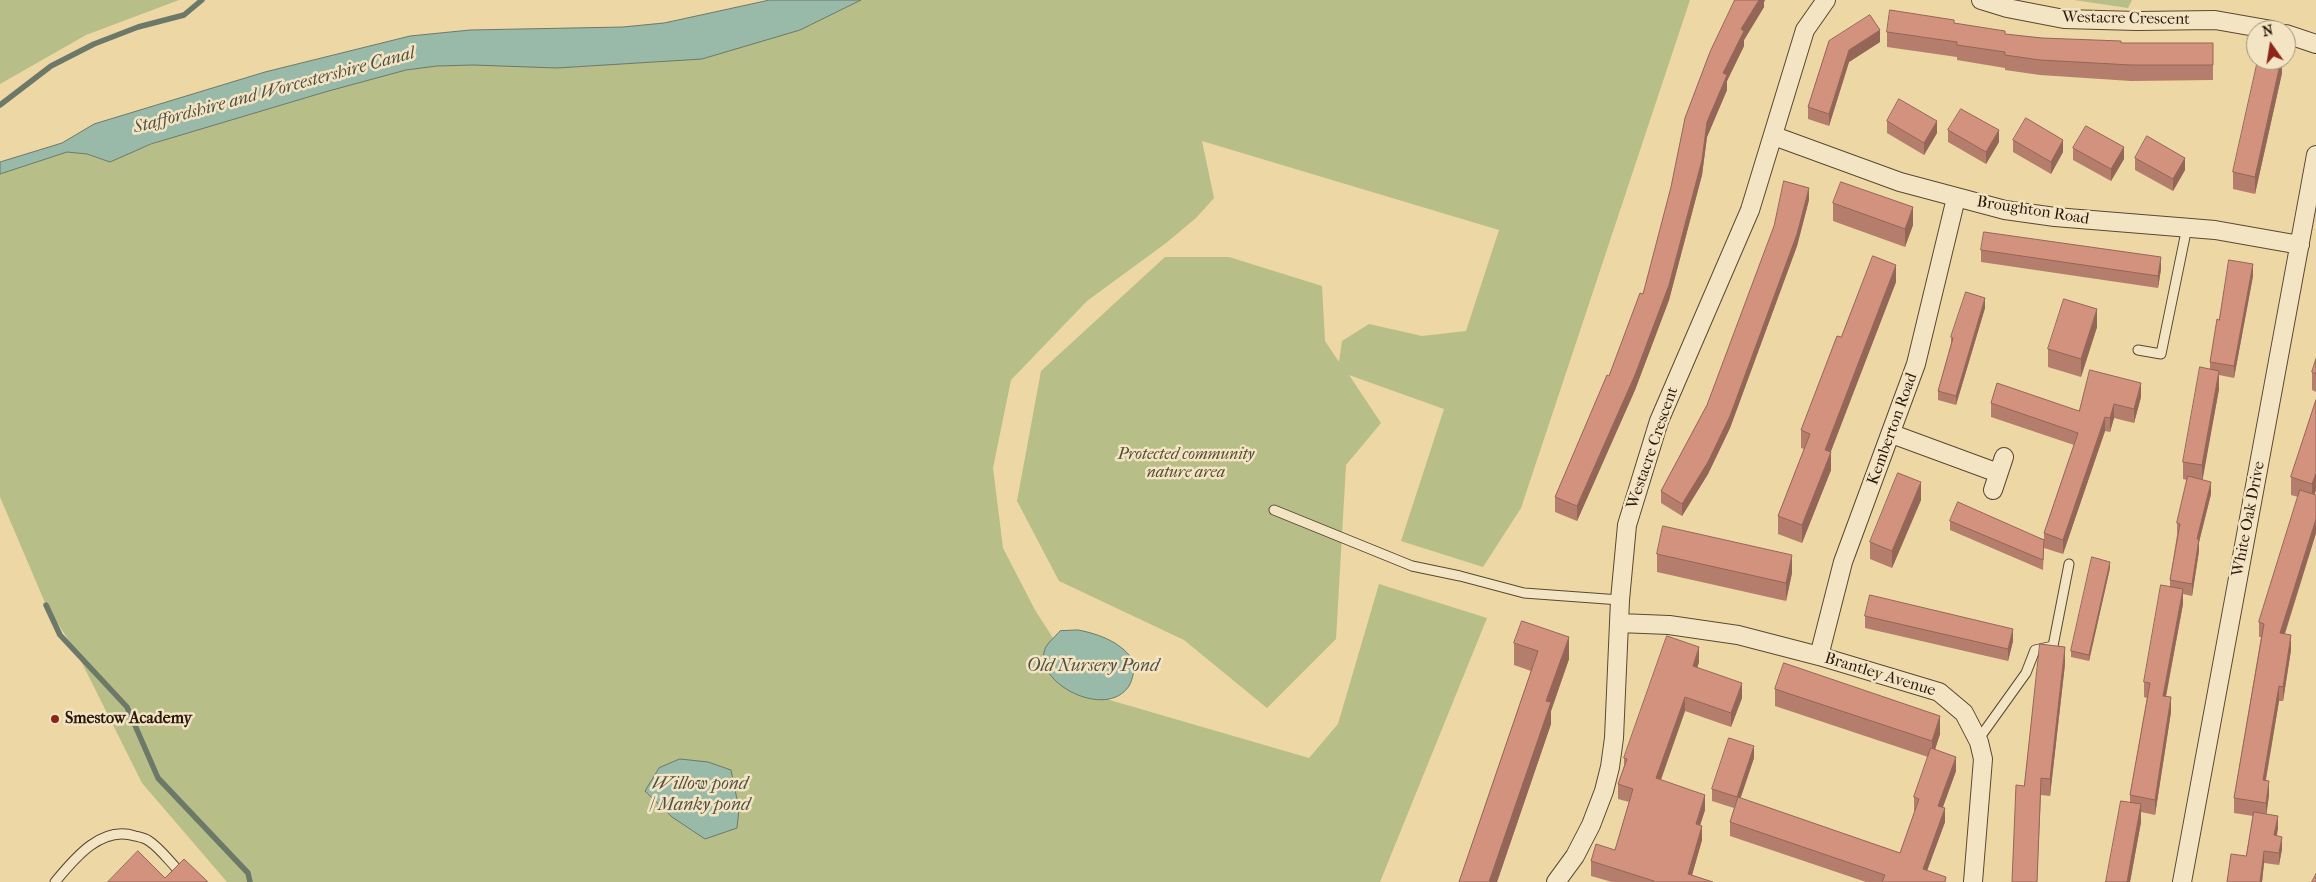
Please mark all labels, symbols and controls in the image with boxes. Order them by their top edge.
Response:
street label: Westacre Crescent [2062,8,2190,30]
north arrow [2246,20,2296,70]
text: N [2261,21,2275,40]
water label: Staffordshire and Worcestershire Canal [131,43,417,139]
street label: Broughton Road [1975,193,2091,229]
street label: Kemberton Road [1864,370,1922,488]
street label: Westacre Crescent [1623,384,1683,512]
park label: Protected community nature area [1118,445,1254,483]
street label: White Oak Drive [2228,460,2270,578]
street label: Brantley Avenue [1822,649,1938,701]
water label: Old Nursery Pond [1027,656,1159,678]
place label: Smestow Academy [65,709,192,729]
marker: Smestow Academy [49,713,61,725]
water label: Willow pond / Manky pond [650,774,750,816]

